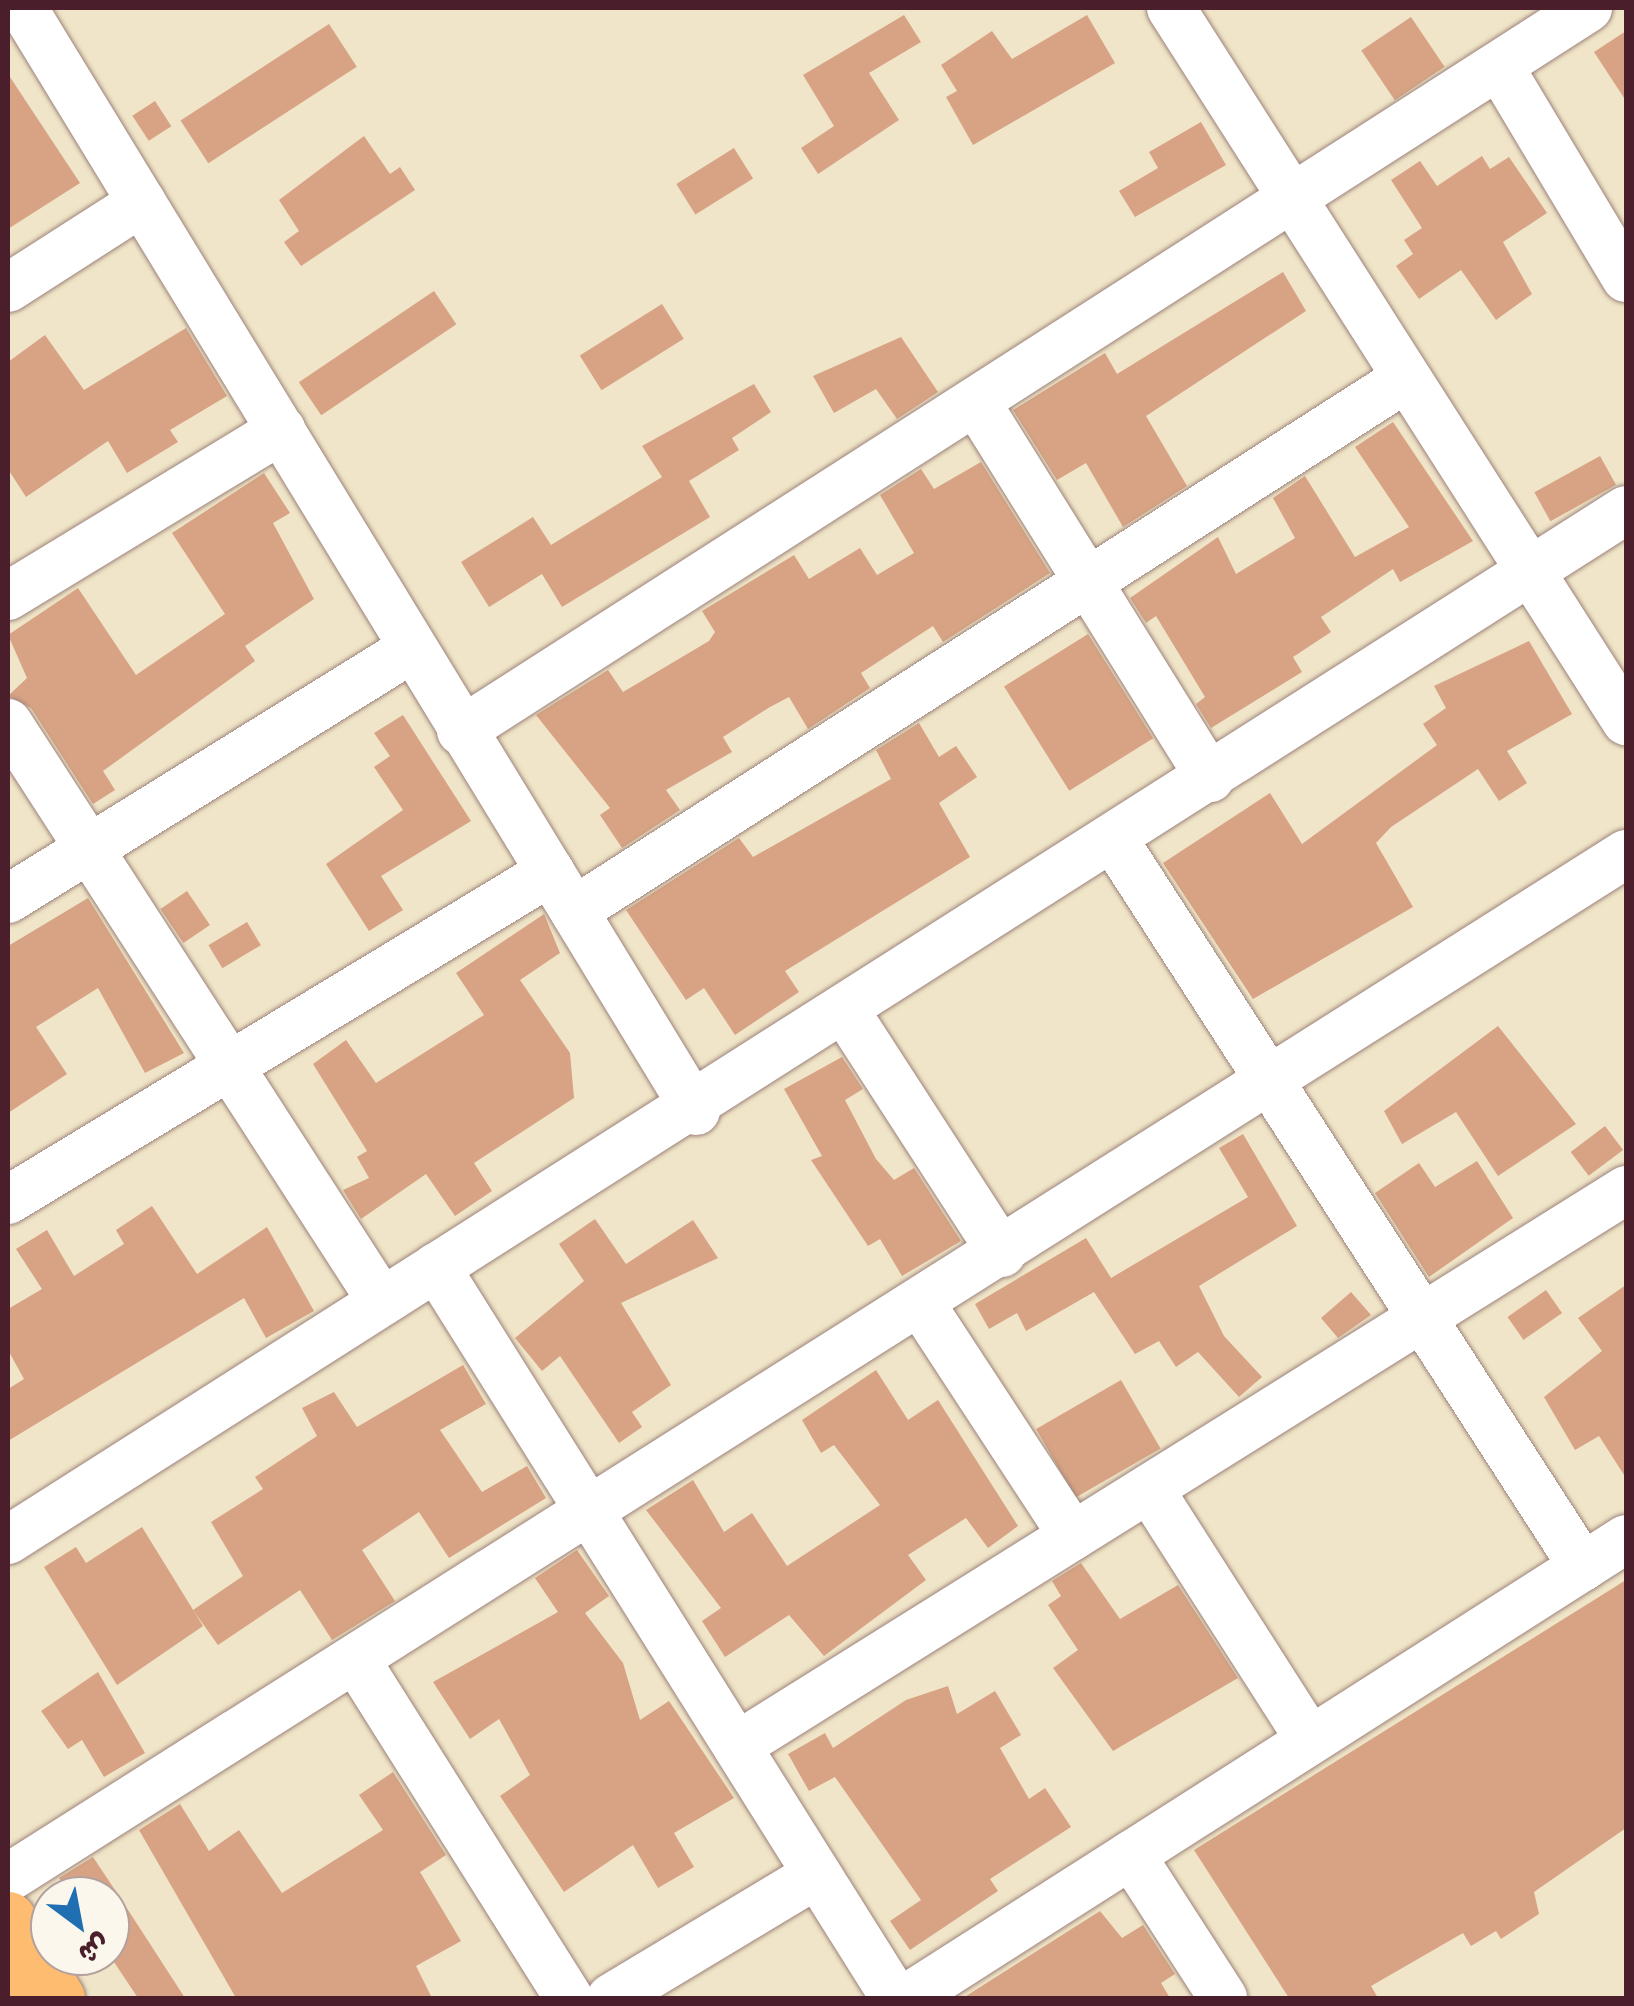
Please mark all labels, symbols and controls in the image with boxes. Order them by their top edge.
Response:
north arrow [30,1876,130,1976]
text: ش [72,1925,118,1974]

